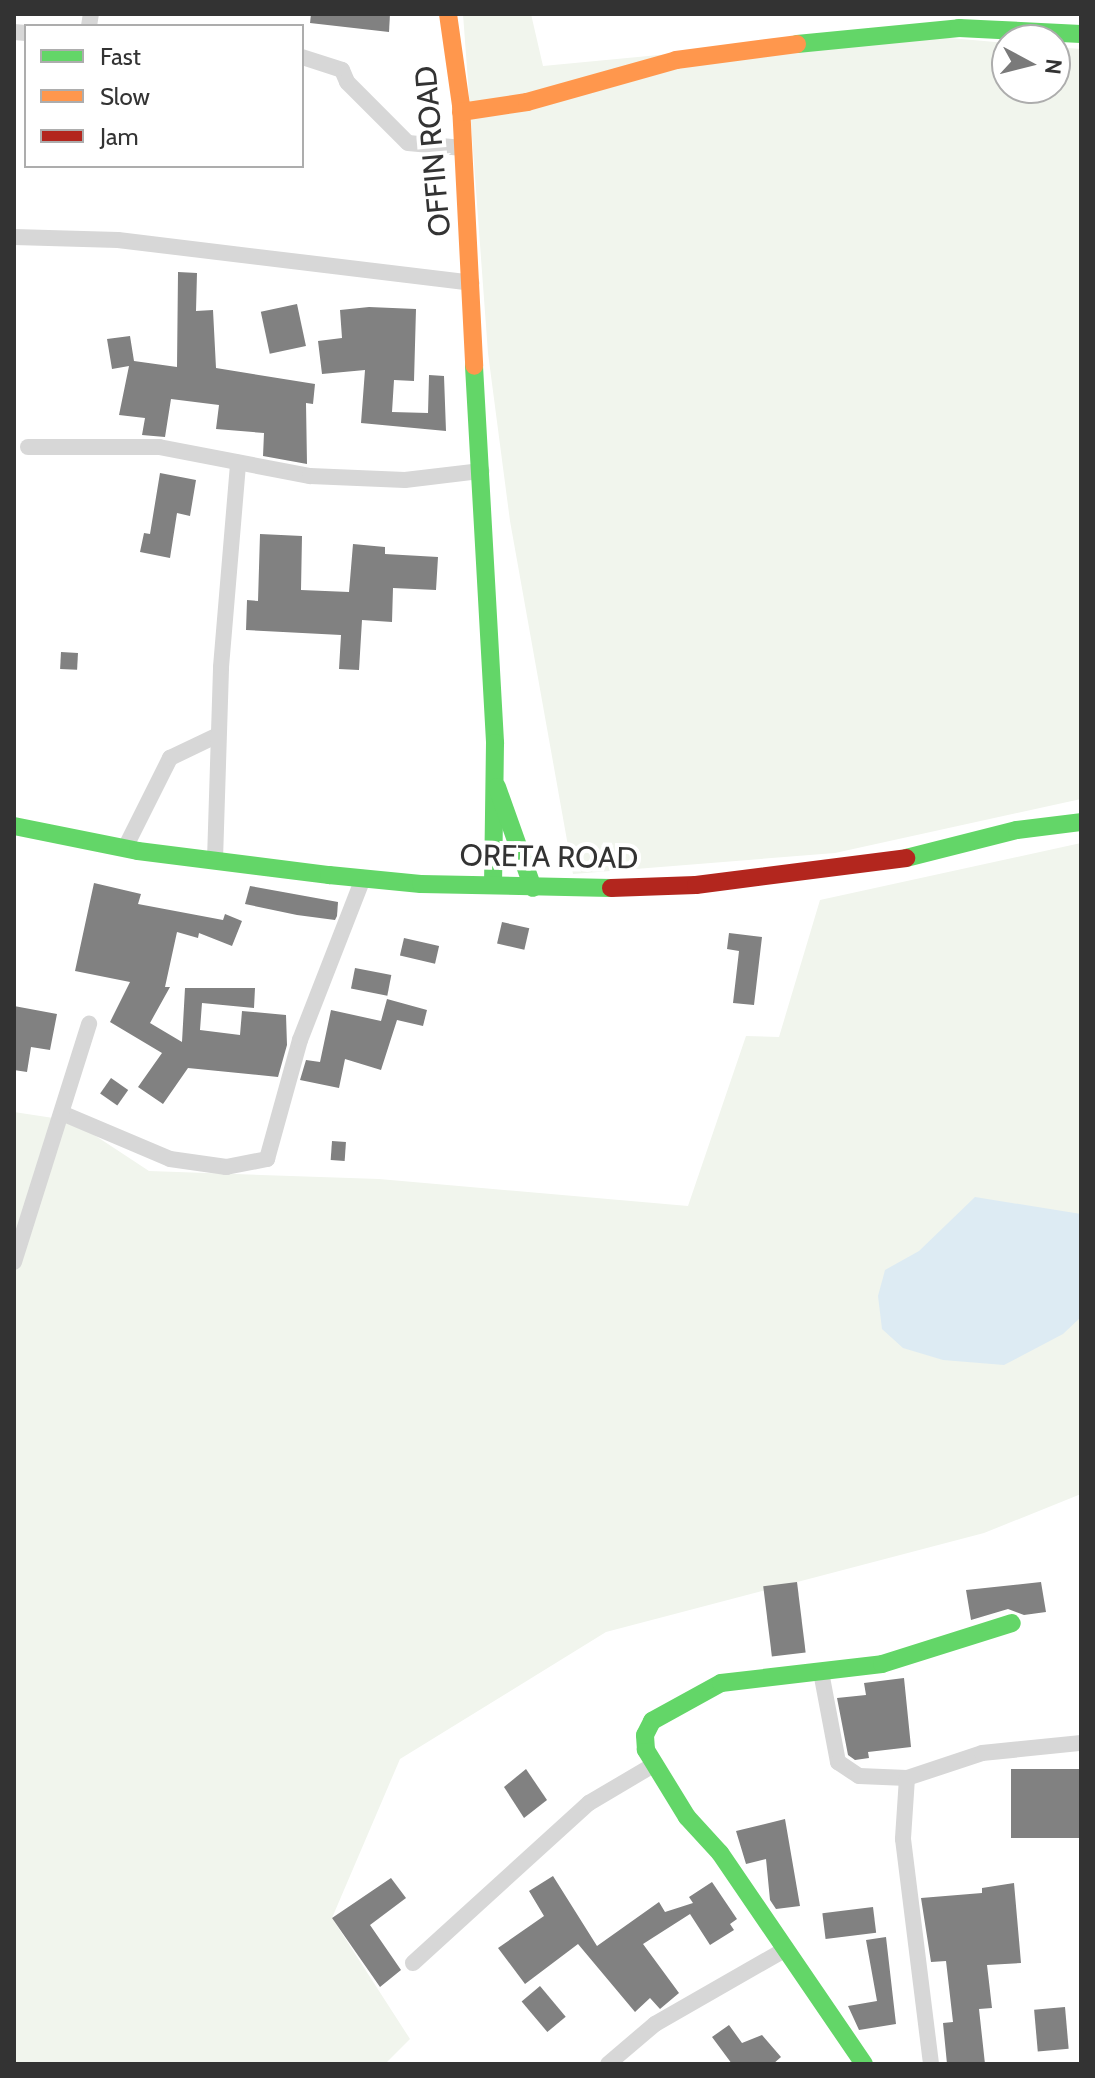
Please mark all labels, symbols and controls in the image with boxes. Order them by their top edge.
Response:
legend [24,24,304,168]
north arrow [991,24,1071,104]
text: Fast [100,42,141,71]
text: N [1039,57,1068,76]
street label: OFFIN ROAD [408,64,458,238]
text: Slow [100,82,150,111]
text: Jam [100,122,138,151]
street label: ORETA ROAD [459,837,639,877]

